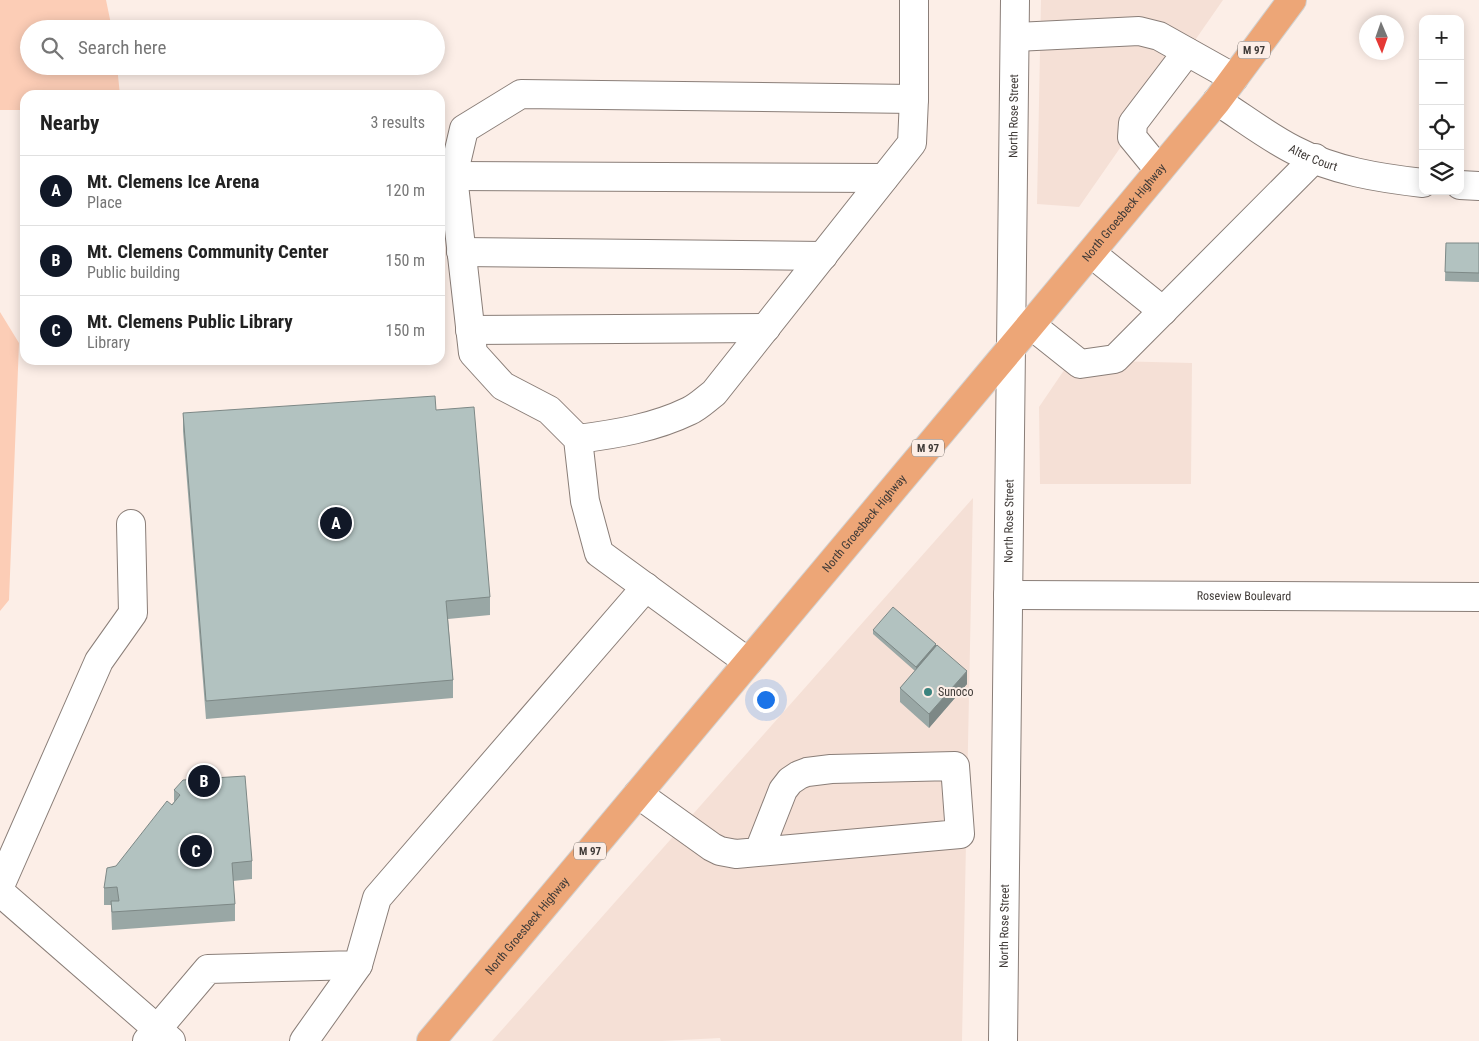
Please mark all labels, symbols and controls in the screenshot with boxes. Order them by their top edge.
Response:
north arrow [1359,15,1404,60]
map controls [1419,15,1464,195]
button: + [1419,15,1464,60]
search box [20,20,445,75]
icon: search [38,34,66,62]
text: Search here [78,36,166,59]
road number: M 97 [1238,42,1270,58]
button: − [1419,60,1464,105]
street label: North Rose Street [1006,74,1021,158]
button: locate [1419,105,1464,150]
text: Nearby [40,111,99,135]
text: 3 results [370,113,425,132]
street label: Alter Court [1286,141,1339,174]
button: layers [1419,150,1464,195]
street label: North Groesbeck Highway [1079,161,1169,264]
text: Mt. Clemens Ice Arena [87,170,260,193]
text: A [51,181,61,200]
text: 120 m [386,181,425,200]
text: Place [87,193,122,212]
text: Mt. Clemens Community Center [87,240,328,263]
text: B [52,251,60,270]
text: 150 m [386,251,425,270]
text: Public building [87,263,180,282]
text: Mt. Clemens Public Library [87,310,293,333]
text: C [51,321,61,340]
text: 150 m [386,321,425,340]
text: Library [87,333,130,352]
road number: M 97 [912,439,944,456]
street label: North Groesbeck Highway [819,472,909,575]
street label: North Rose Street [1002,479,1016,563]
pin: A [320,504,352,542]
street label: Roseview Boulevard [1197,589,1291,603]
place label: Sunoco [938,685,973,699]
marker: Sunoco [922,686,934,698]
your location [753,687,779,713]
pin: B [188,762,220,800]
pin: C [180,832,212,870]
road number: M 97 [574,842,606,859]
street label: North Groesbeck Highway [482,874,572,978]
street label: North Rose Street [997,884,1012,968]

